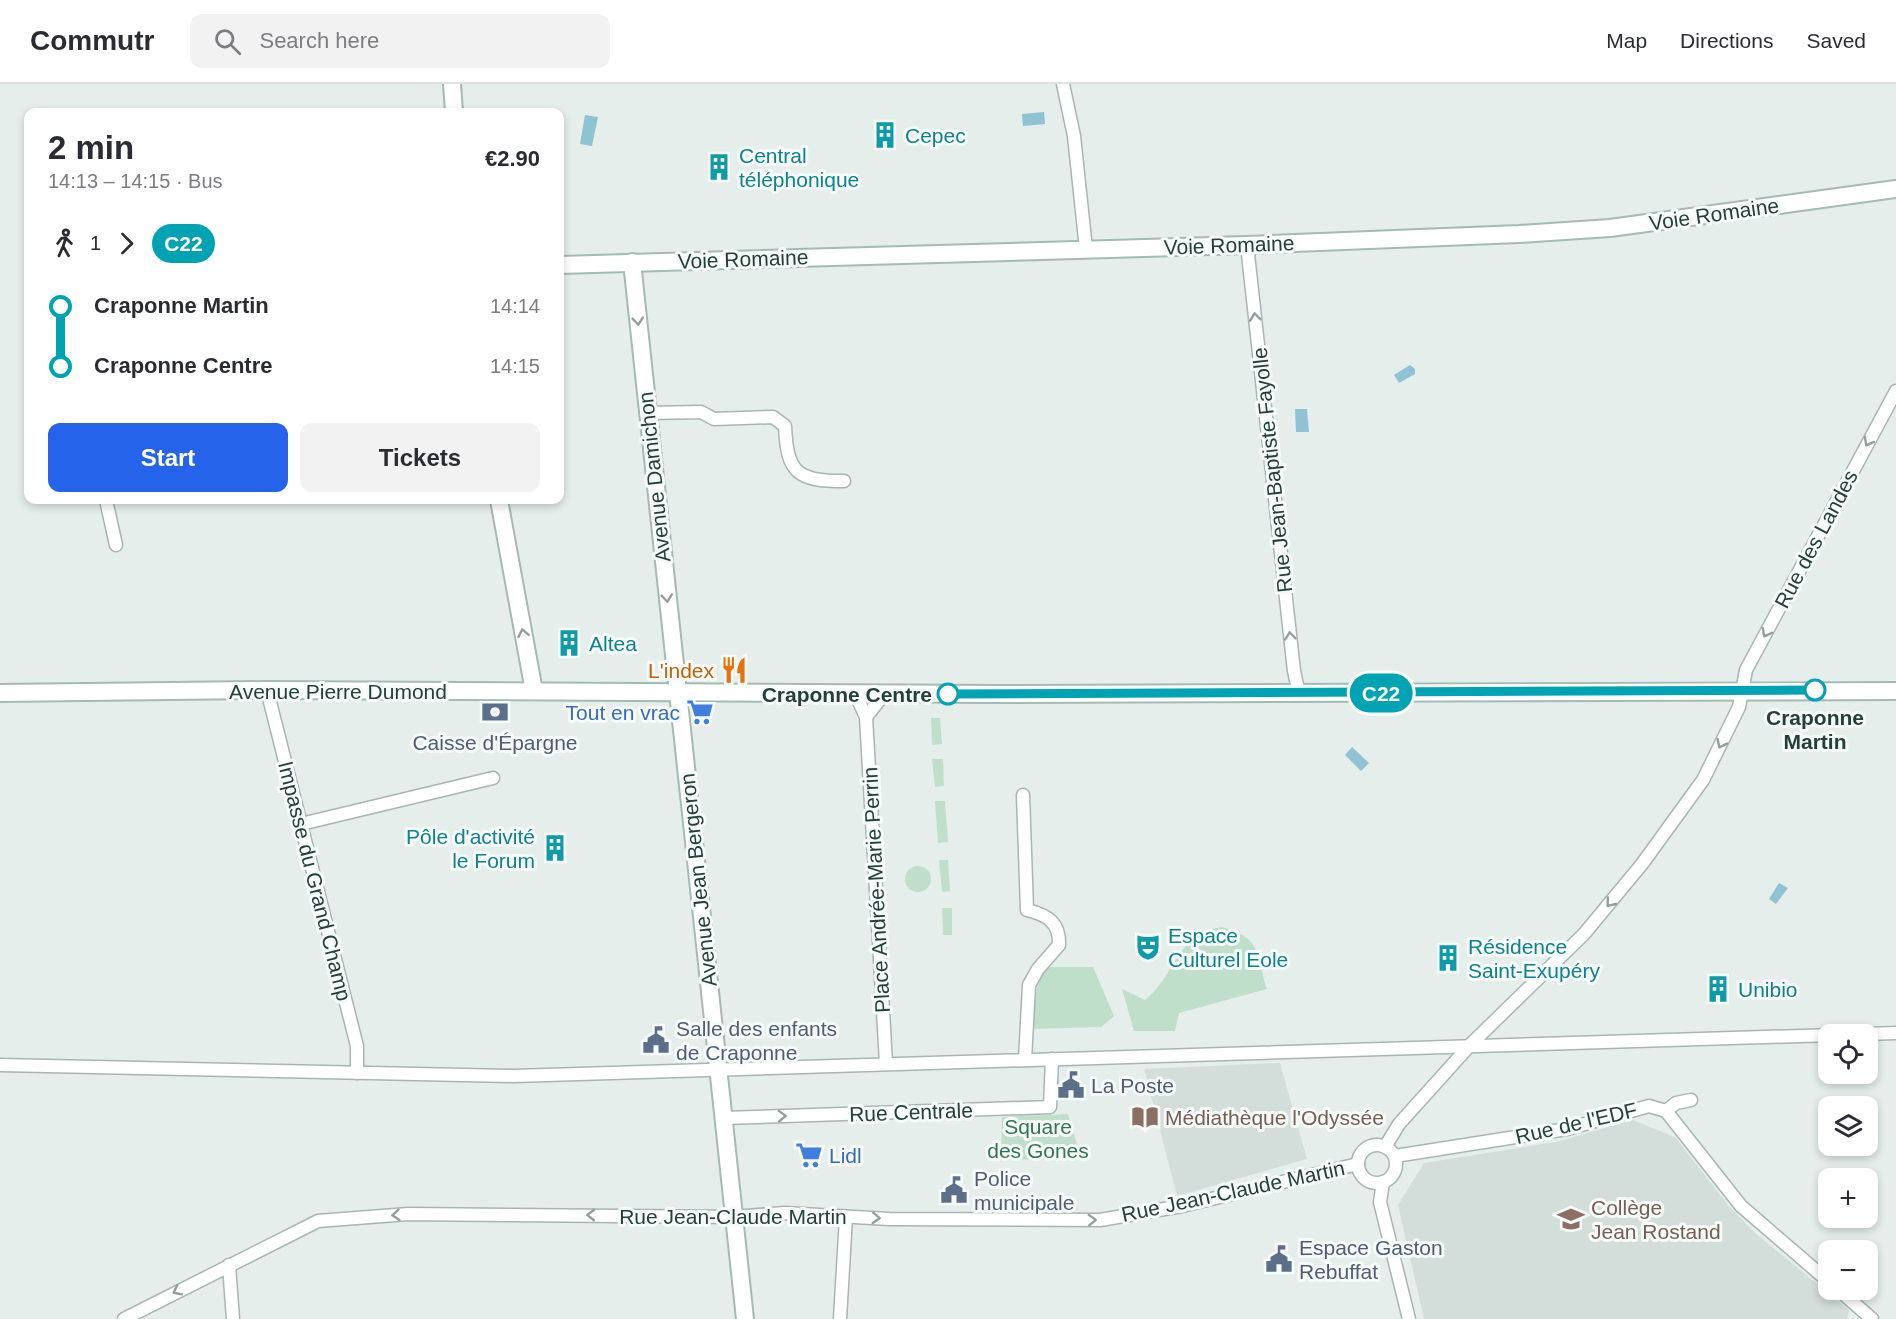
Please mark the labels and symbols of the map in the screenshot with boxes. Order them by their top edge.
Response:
building icon: Cepec [870,120,900,150]
place label: Cepec [905,124,966,147]
place label: Central téléphonique [739,144,859,191]
building icon: Central téléphonique [704,152,734,182]
street label: Voie Romaine [1648,194,1780,234]
street label: Voie Romaine [1163,231,1295,259]
street label: Voie Romaine [677,245,809,273]
one-way arrow [1249,312,1262,321]
one-way arrow [631,316,644,325]
street label: Rue Jean-Baptiste Fayolle [1248,346,1296,594]
street label: Avenue Damichon [634,391,674,563]
one-way arrow [1864,436,1875,446]
street label: Rue des Landes [1770,466,1862,612]
one-way arrow [660,594,673,603]
one-way arrow [1762,626,1773,637]
building icon: Altea [554,628,584,658]
one-way arrow [517,629,530,639]
one-way arrow [1285,631,1297,640]
place label: Altea [589,632,637,655]
restaurant icon: L'index [719,655,749,685]
place label: L'index [648,659,714,682]
line badge: C22 [1346,674,1416,712]
marker: Craponne Martin [1804,679,1826,701]
street label: Avenue Pierre Dumond [229,680,447,703]
place label: Craponne Centre [762,683,932,706]
marker: Craponne Centre [937,683,959,705]
bank icon: Caisse d'Épargne [480,697,510,727]
supermarket icon: Tout en vrac [685,697,715,727]
place label: Tout en vrac [566,701,680,724]
place label: Craponne Martin [1766,706,1864,753]
place label: Caisse d'Épargne [412,731,578,754]
one-way arrow [1717,738,1728,748]
street label: Impasse du Grand Champ [274,759,356,1003]
street label: Place Andrée-Marie Perrin [858,766,894,1014]
street label: Avenue Jean Bergeron [675,772,721,988]
place label: Pôle d'activité le Forum [406,825,535,872]
building icon: Pôle d'activité le Forum [540,833,570,863]
one-way arrow [1606,896,1617,907]
place label: Espace Culturel Eole [1168,924,1288,971]
theatre icon: Espace Culturel Eole [1133,932,1163,962]
place label: Résidence Saint-Exupéry [1468,935,1600,982]
building icon: Résidence Saint-Exupéry [1433,943,1463,973]
building icon: Unibio [1703,974,1733,1004]
place label: Unibio [1738,978,1798,1001]
place label: Salle des enfants de Craponne [676,1017,837,1064]
public building icon: Salle des enfants de Craponne [641,1025,671,1055]
public building icon: La Poste [1056,1070,1086,1100]
place label: La Poste [1091,1074,1174,1097]
street label: Rue Centrale [849,1098,973,1126]
street label: Rue de l'EDF [1513,1098,1639,1148]
library icon: Médiathèque l'Odyssée [1130,1102,1160,1132]
place label: Médiathèque l'Odyssée [1165,1106,1384,1129]
one-way arrow [778,1109,787,1122]
park label: Square des Gones [987,1115,1089,1162]
supermarket icon: Lidl [794,1140,824,1170]
place label: Lidl [829,1144,862,1167]
street label: Rue Jean-Claude Martin [1119,1156,1347,1226]
place label: Police municipale [974,1167,1074,1214]
public building icon: Police municipale [939,1175,969,1205]
place label: Collège Jean Rostand [1591,1196,1721,1243]
school or university icon: Collège Jean Rostand [1556,1204,1586,1234]
street label: Rue Jean-Claude Martin [619,1205,847,1228]
one-way arrow [392,1208,401,1221]
one-way arrow [587,1209,596,1222]
one-way arrow [871,1212,880,1225]
one-way arrow [1087,1213,1096,1226]
place label: Espace Gaston Rebuffat [1299,1236,1443,1283]
public building icon: Espace Gaston Rebuffat [1264,1244,1294,1274]
one-way arrow [173,1284,184,1296]

